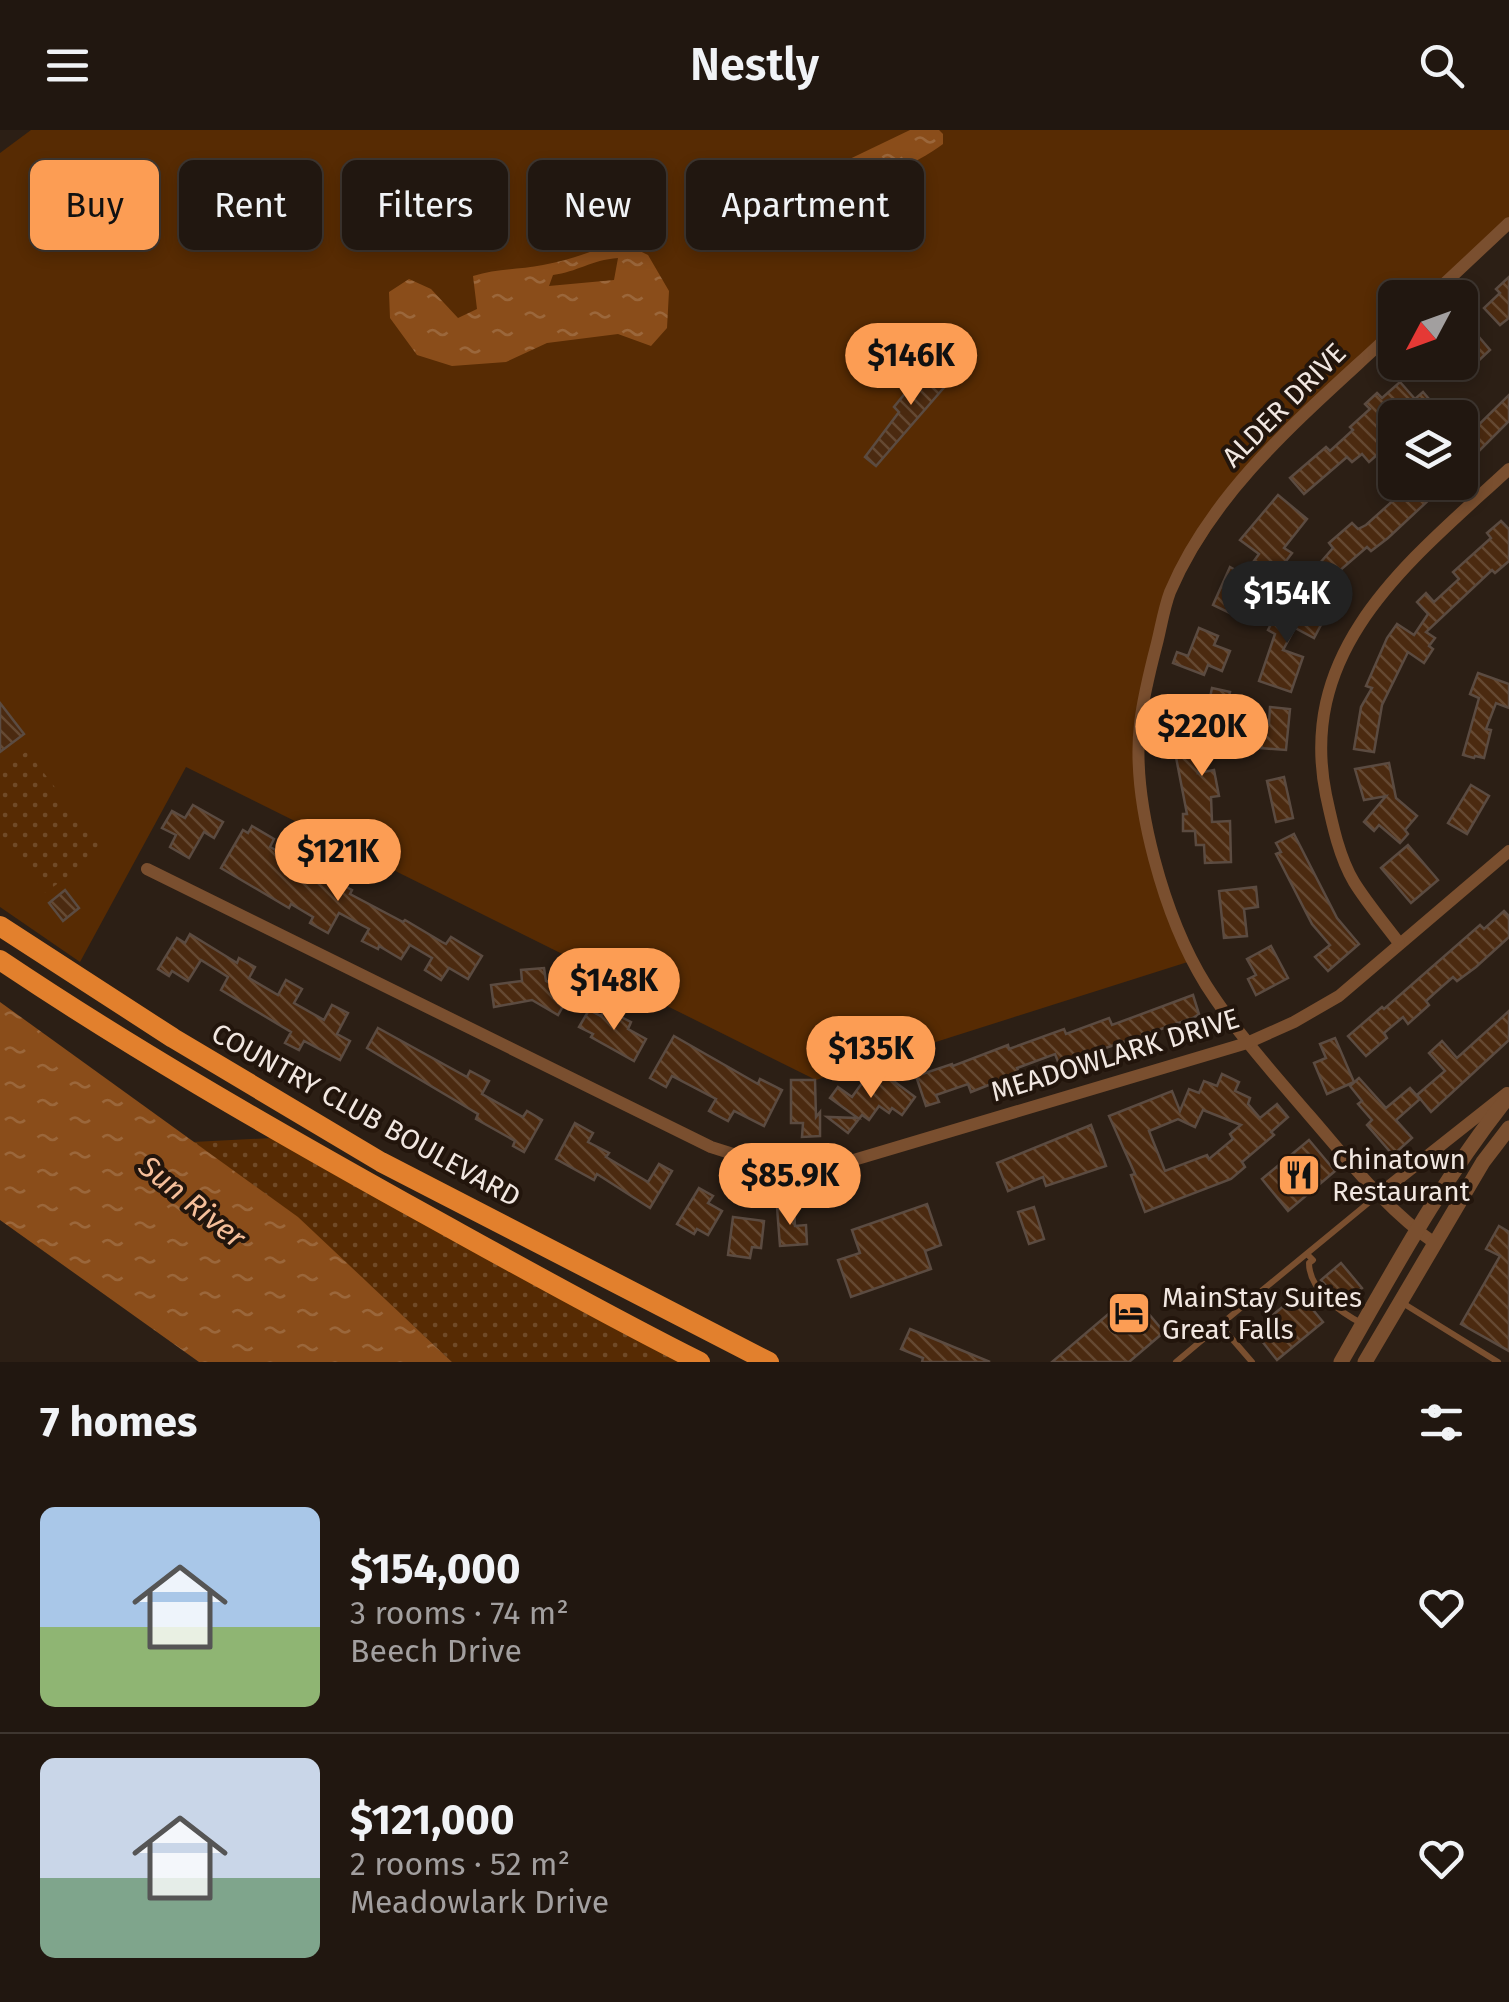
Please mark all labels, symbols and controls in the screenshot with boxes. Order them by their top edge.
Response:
icon: menu [40,38,95,93]
text: Nestly [690,38,819,92]
icon: search [1414,38,1469,93]
chip: Buy [30,160,159,250]
chip: Rent [179,160,322,250]
chip: Filters [342,160,508,250]
chip: New [528,160,666,250]
chip: Apartment [686,160,924,250]
north arrow [1378,280,1478,380]
map controls [1378,280,1478,500]
pin: $146K [841,323,981,408]
text: $146K [867,336,955,374]
street label: ALDER DRIVE [1215,336,1353,474]
button: layers [1378,400,1478,500]
pin: $154K [1217,561,1357,646]
text: $154K [1244,574,1330,612]
pin: $220K [1132,694,1272,779]
text: $220K [1157,707,1247,745]
pin: $121K [268,819,408,904]
text: $121K [297,832,379,870]
pin: $148K [544,948,684,1033]
text: $148K [570,961,658,999]
street label: MEADOWLARK DRIVE [987,1002,1243,1108]
street label: COUNTRY CLUB BOULEVARD [206,1016,526,1214]
pin: $135K [801,1016,941,1101]
text: $135K [828,1029,914,1067]
pin: $85.9K [709,1143,871,1228]
place label: Chinatown Restaurant [1332,1143,1471,1208]
water label: Sun River [131,1148,254,1257]
restaurant icon: Chinatown Restaurant [1276,1152,1322,1198]
text: $85.9K [741,1156,839,1194]
place label: MainStay Suites Great Falls [1162,1281,1362,1346]
hotel icon: MainStay Suites Great Falls [1106,1290,1152,1336]
icon: filters [1414,1395,1469,1450]
text: 7 homes [40,1397,197,1447]
text: $154,000 [350,1544,520,1594]
icon: home [120,1547,240,1667]
icon: heart [1414,1580,1469,1635]
text: 3 rooms · 74 m² [350,1594,569,1632]
text: Beech Drive [350,1632,522,1670]
text: $121,000 [350,1795,515,1845]
icon: home [120,1798,240,1918]
icon: heart [1414,1831,1469,1886]
text: 2 rooms · 52 m² [350,1845,570,1883]
text: Meadowlark Drive [350,1883,609,1921]

